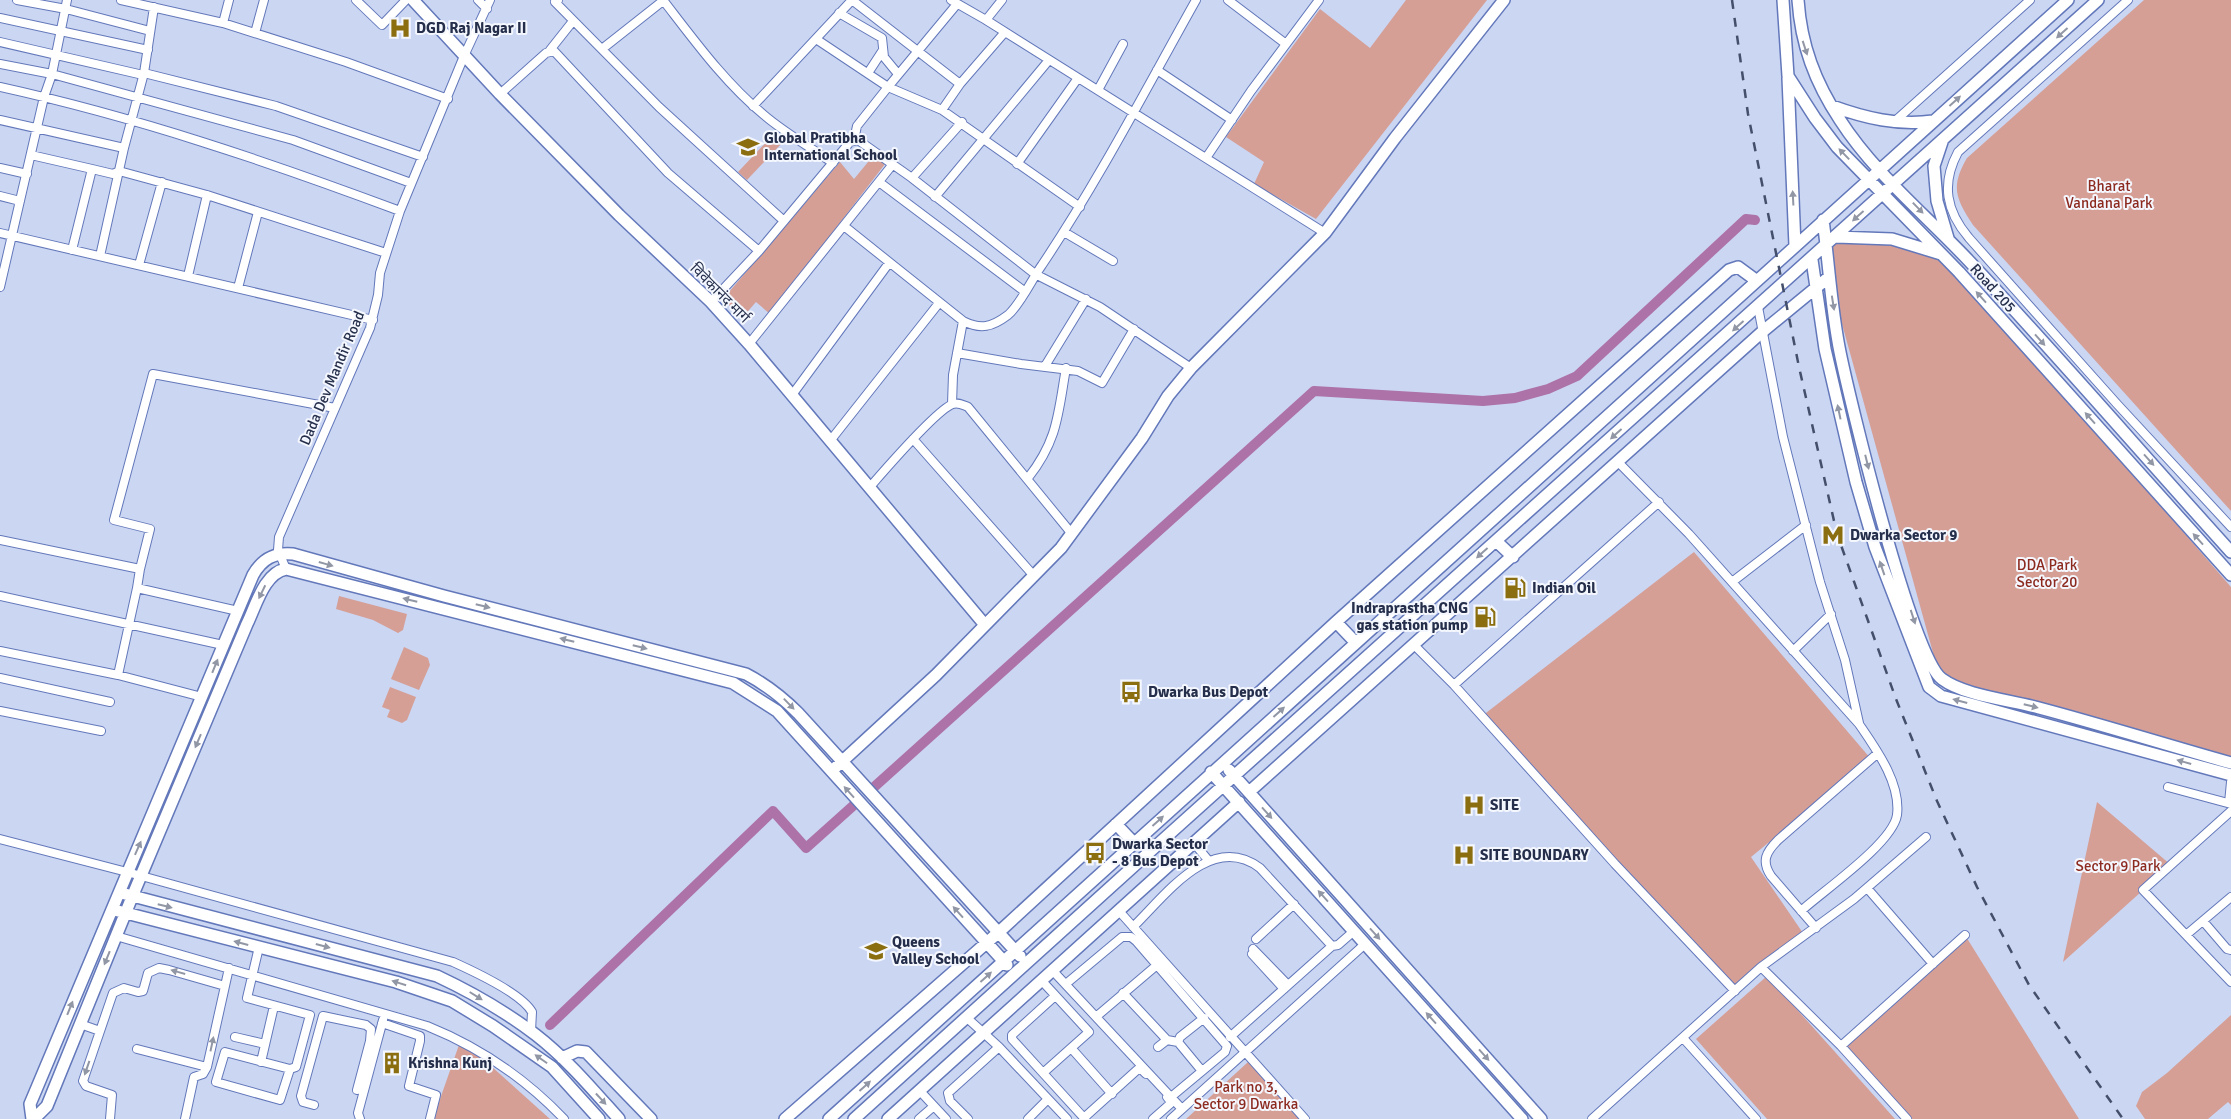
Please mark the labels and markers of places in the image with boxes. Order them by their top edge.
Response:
hospital icon: DGD Raj Nagar II [387,15,413,41]
place label: DGD Raj Nagar II [416,19,526,37]
place label: Global Pratibha International School [764,129,898,164]
school or university icon: Global Pratibha International School [735,134,761,160]
metro station icon: Dwarka Sector 9 [1820,522,1846,548]
place label: Dwarka Sector 9 [1850,526,1957,544]
fuel station icon: Indian Oil [1502,575,1528,601]
place label: Indian Oil [1532,579,1596,597]
place label: Indraprastha CNG gas station pump [1351,599,1468,634]
fuel station icon: Indraprastha CNG gas station pump [1472,604,1498,630]
bus stop icon: Dwarka Bus Depot [1118,679,1144,705]
place label: Dwarka Bus Depot [1148,683,1269,701]
hospital icon: SITE [1461,792,1487,818]
place label: SITE [1490,796,1520,814]
place label: Dwarka Sector - 8 Bus Depot [1112,835,1208,870]
bus stop icon: Dwarka Sector - 8 Bus Depot [1082,840,1108,866]
hospital icon: SITE BOUNDARY [1451,842,1477,868]
place label: SITE BOUNDARY [1480,846,1590,864]
place label: Queens Valley School [892,933,980,968]
school or university icon: Queens Valley School [863,938,889,964]
building icon: Krishna Kunj [379,1050,405,1076]
place label: Krishna Kunj [408,1054,492,1072]

